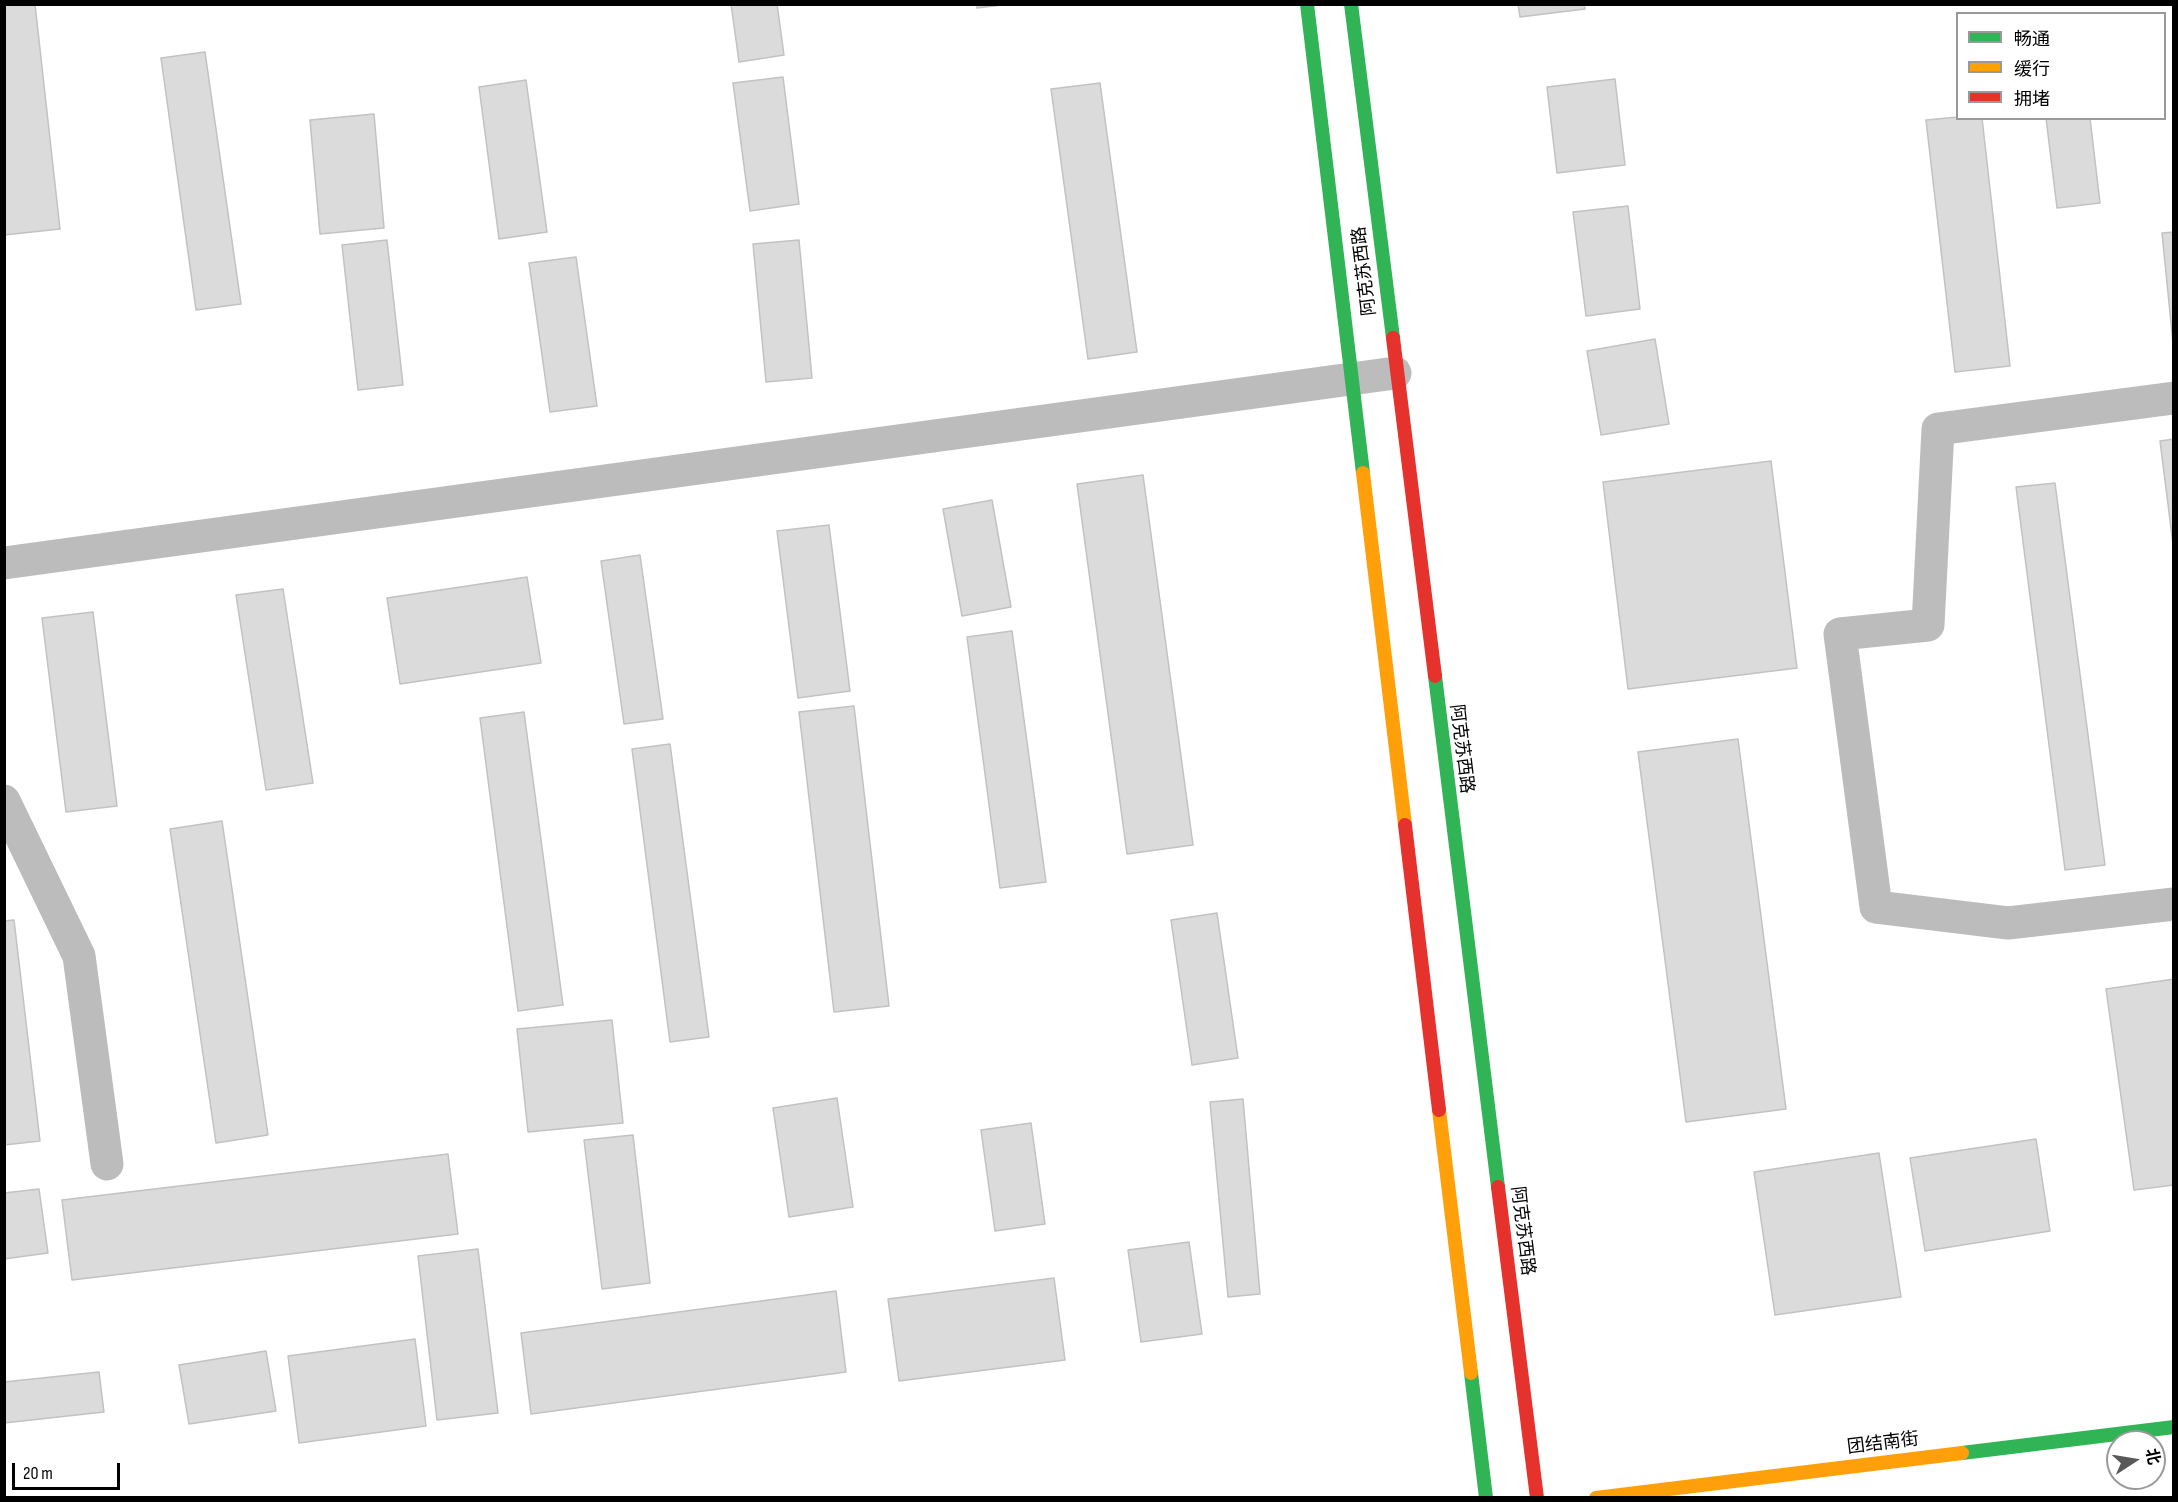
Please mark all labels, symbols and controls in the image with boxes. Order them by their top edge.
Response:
legend [1956,12,2166,120]
text: 畅通 [2014,29,2050,50]
text: 缓行 [2014,59,2050,80]
text: 拥堵 [2014,89,2050,110]
street label: 阿克苏西路 [1349,225,1381,317]
street label: 阿克苏西路 [1445,703,1477,795]
street label: 阿克苏西路 [1506,1185,1538,1277]
street label: 团结南街 [1846,1429,1920,1459]
north arrow [2106,1430,2166,1490]
text: 北 [2141,1447,2163,1466]
scale bar [15,1451,123,1489]
text: 20 m [23,1463,53,1484]

